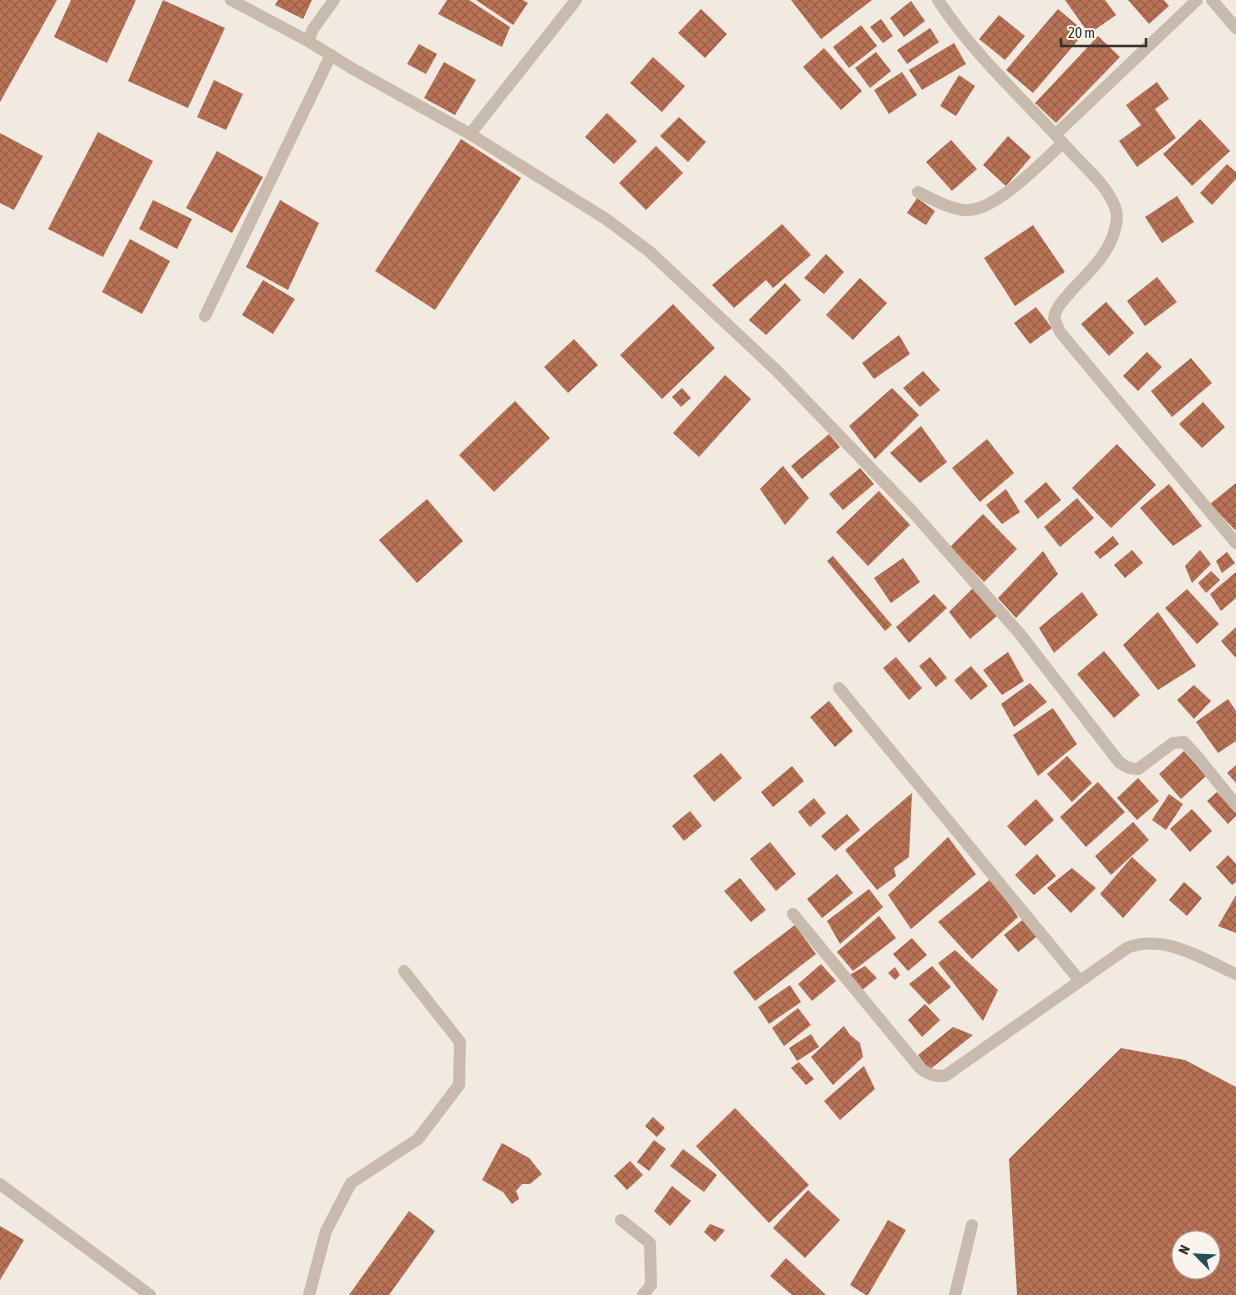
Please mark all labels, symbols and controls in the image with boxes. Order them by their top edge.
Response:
scale bar [1061,15,1146,47]
text: 20 m [1068,24,1095,41]
north arrow [1171,1230,1221,1280]
text: N [1175,1243,1193,1257]

